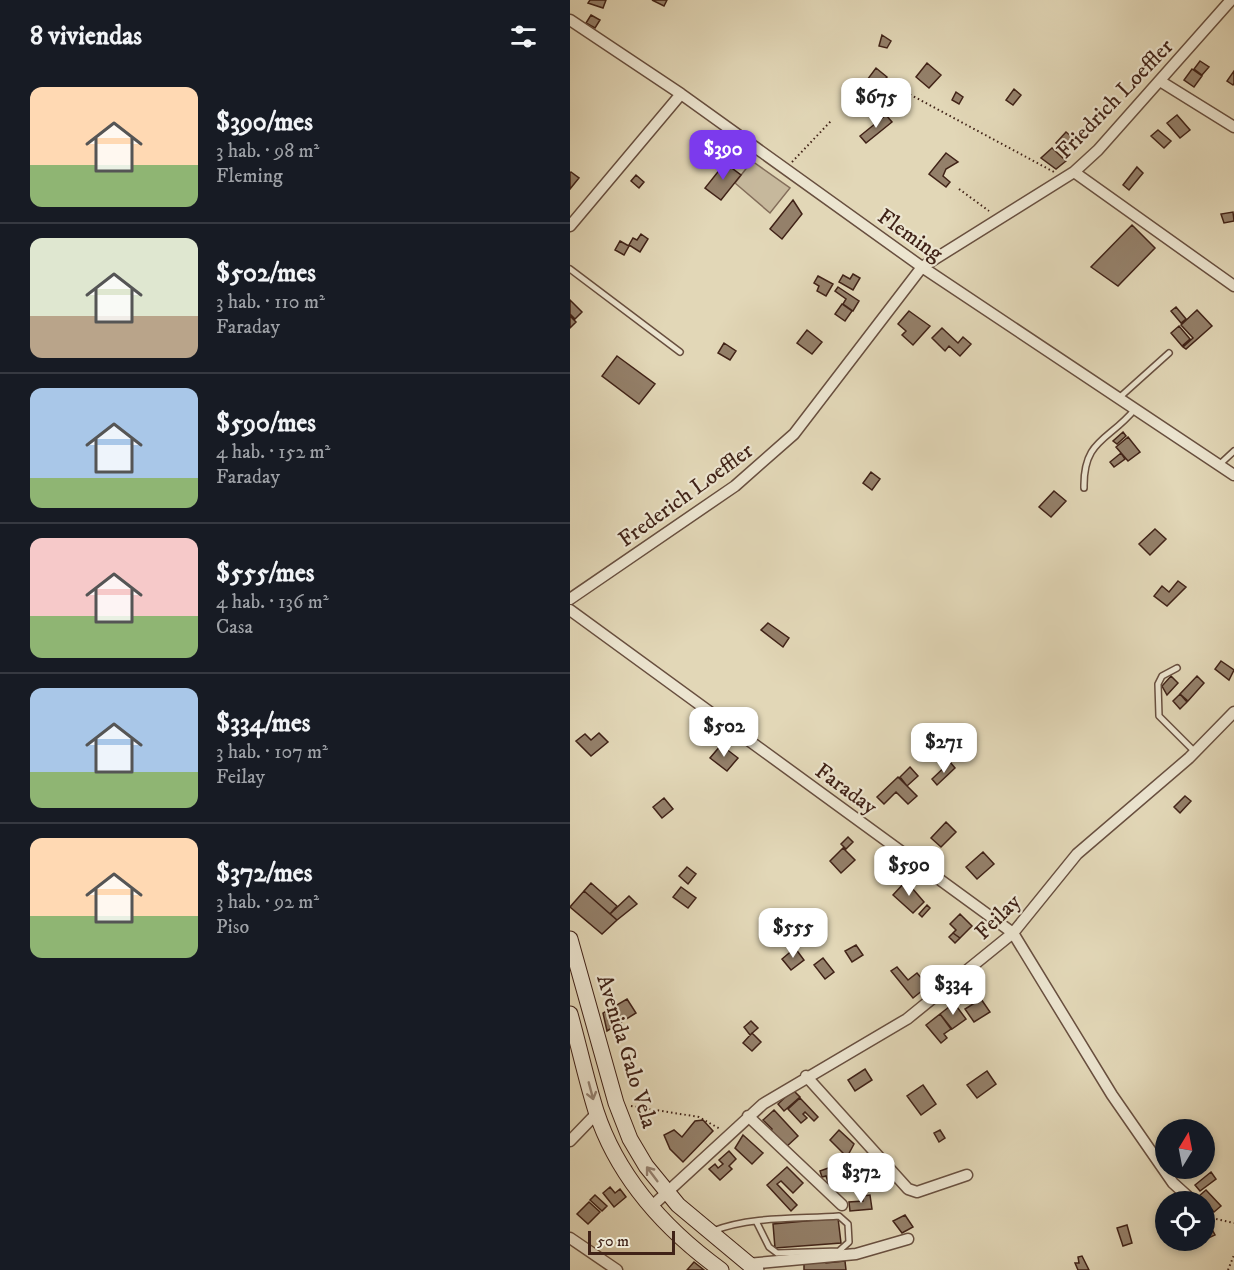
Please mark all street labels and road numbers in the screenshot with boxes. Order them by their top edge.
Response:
street label: Friedrich Loeffler [1051,33,1180,165]
street label: Fleming [872,203,948,268]
street label: Frederich Loeffler [613,437,759,553]
street label: Faraday [810,758,883,821]
street label: Feilay [969,888,1027,946]
street label: Avenida Galo Vela [590,971,663,1132]

